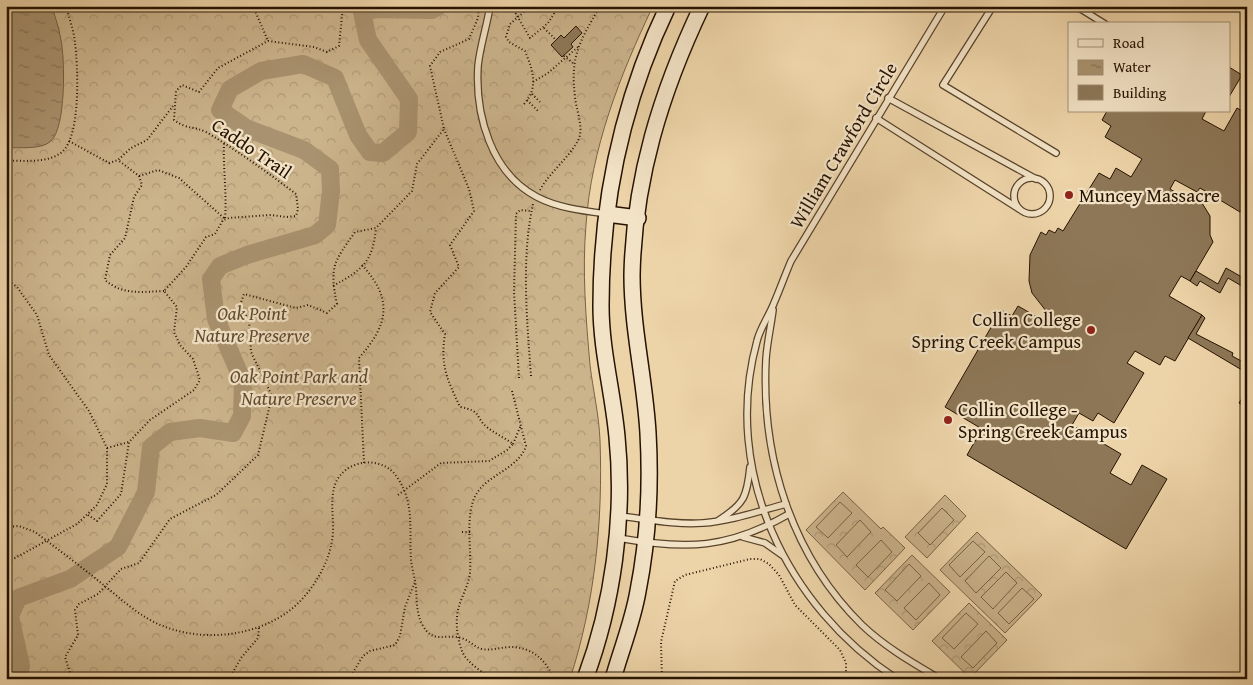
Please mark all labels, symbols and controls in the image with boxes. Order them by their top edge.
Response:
legend [1068,22,1230,112]
text: Road [1113,32,1144,53]
street label: William Crawford Circle [782,56,904,234]
text: Water [1113,56,1151,77]
text: Building [1113,82,1167,103]
street label: Caddo Trail [206,111,298,185]
place label: Muncey Massacre [1079,181,1220,209]
marker: Muncey Massacre [1063,189,1075,201]
park label: Oak Point Nature Preserve [193,299,310,349]
place label: Collin College Spring Creek Campus [912,305,1081,355]
marker: Collin College Spring Creek Campus [1085,324,1097,336]
park label: Oak Point Park and Nature Preserve [230,362,368,412]
place label: Collin College - Spring Creek Campus [958,395,1127,445]
marker: Collin College - Spring Creek Campus [942,414,954,426]

